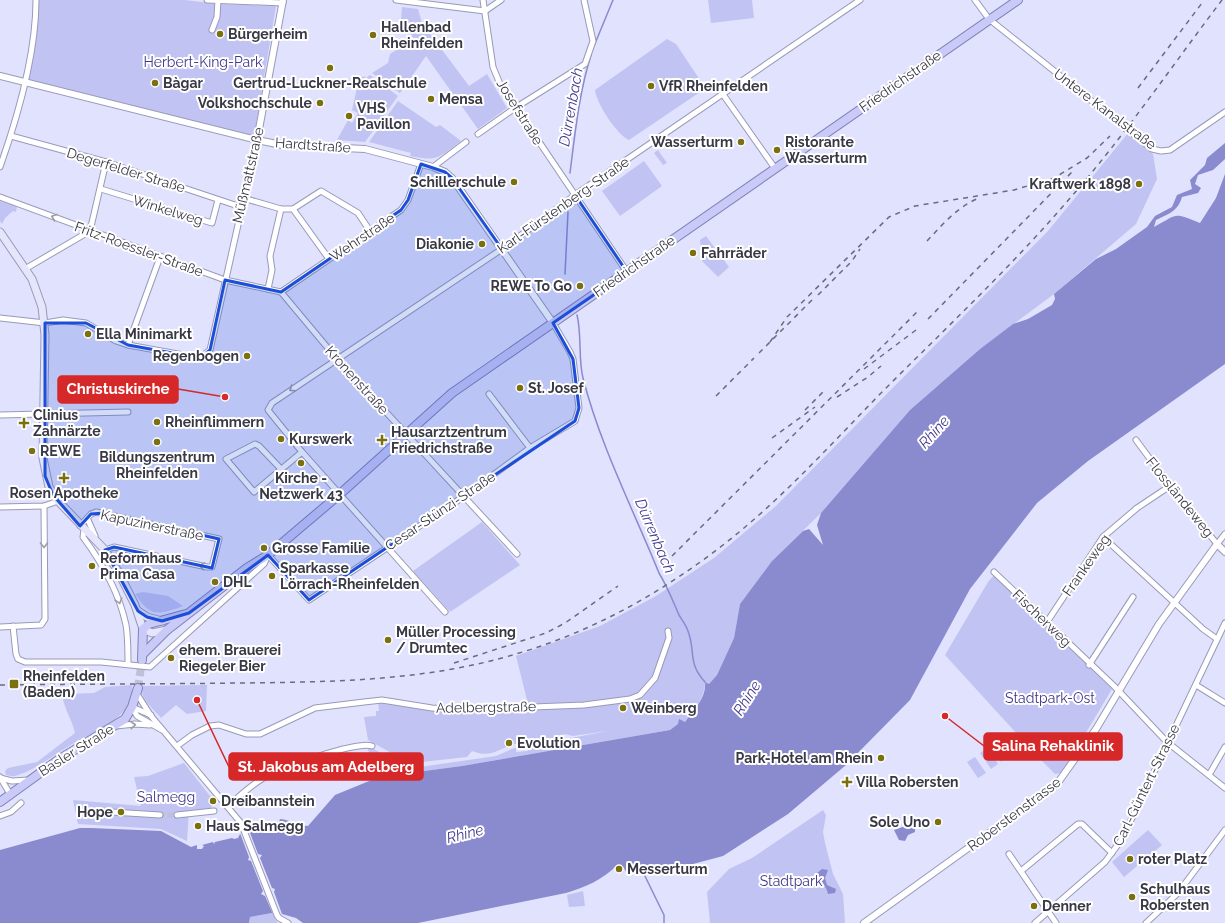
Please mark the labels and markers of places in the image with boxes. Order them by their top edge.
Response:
place label: Hallenbad Rheinfelden [381,19,463,51]
place label: Bürgerheim [228,26,308,42]
marker: Bürgerheim [215,29,225,39]
marker: Hallenbad Rheinfelden [368,30,378,40]
marker: Gertrud-Luckner-Realschule [325,63,335,73]
place label: Bàgar [163,75,203,91]
place label: Gertrud-Luckner-Realschule [233,75,427,91]
marker: Bàgar [150,78,160,88]
place label: VfR Rheinfelden [659,78,768,94]
marker: VfR Rheinfelden [646,81,656,91]
place label: Mensa [439,91,483,107]
marker: Mensa [426,94,436,104]
place label: Volkshochschule [198,95,313,111]
marker: Volkshochschule [315,98,325,108]
place label: VHS Pavillon [357,100,410,132]
marker: VHS Pavillon [344,111,354,121]
place label: Wasserturm [651,134,733,150]
place label: Ristorante Wasserturm [785,134,867,166]
marker: Wasserturm [736,137,746,147]
marker: Ristorante Wasserturm [772,145,782,155]
place label: Schillerschule [410,174,507,190]
place label: Kraftwerk 1898 [1029,176,1131,192]
marker: Schillerschule [509,177,519,187]
marker: Kraftwerk 1898 [1134,179,1144,189]
place label: Diakonie [416,236,475,252]
marker: Diakonie [477,239,487,249]
place label: Fahrräder [701,245,767,261]
marker: Fahrräder [688,248,698,258]
place label: REWE To Go [490,278,573,294]
marker: REWE To Go [575,281,585,291]
place label: Ella Minimarkt [96,326,193,342]
marker: Ella Minimarkt [83,329,93,339]
place label: Regenbogen [153,348,239,364]
marker: Regenbogen [242,351,252,361]
callout: Christuskirche [58,376,178,403]
place label: St. Josef [528,380,584,396]
marker: St. Josef [515,383,525,393]
place label: Clinius Zahnärzte [33,407,101,439]
place label: Rheinflimmern [165,414,264,430]
marker: Clinius Zahnärzte [18,417,30,429]
marker: Rheinflimmern [152,417,162,427]
place label: Hausarztzentrum Friedrichstraße [391,424,507,456]
place label: Kurswerk [289,431,352,447]
marker: Kurswerk [276,434,286,444]
marker: Hausarztzentrum Friedrichstraße [376,434,388,446]
marker: Bildungszentrum Rheinfelden [152,437,162,447]
place label: REWE [40,443,81,459]
marker: REWE [27,446,37,456]
place label: Bildungszentrum Rheinfelden [99,449,215,481]
marker: Kirche - Netzwerk 43 [296,458,306,468]
place label: Kirche - Netzwerk 43 [259,470,343,502]
marker: Rosen Apotheke [59,473,69,483]
place label: Rosen Apotheke [10,485,119,501]
place label: Grosse Familie [272,540,371,556]
marker: Grosse Familie [259,543,269,553]
place label: Reformhaus Prima Casa [100,550,182,582]
place label: Sparkasse Lörrach-Rheinfelden [280,560,420,592]
marker: Reformhaus Prima Casa [87,561,97,571]
marker: Sparkasse Lörrach-Rheinfelden [267,571,277,581]
place label: DHL [223,574,252,590]
marker: DHL [210,577,220,587]
place label: Müller Processing / Drumtec [396,624,516,656]
marker: Müller Processing / Drumtec [383,635,393,645]
place label: ehem. Brauerei Riegeler Bier [179,642,281,674]
marker: ehem. Brauerei Riegeler Bier [166,653,176,663]
place label: Rheinfelden (Baden) [23,668,105,700]
marker: Rheinfelden (Baden) [8,678,20,690]
place label: Weinberg [631,700,697,716]
marker: Weinberg [618,703,628,713]
callout: Salina Rehaklinik [984,733,1122,760]
place label: Evolution [517,735,580,751]
marker: Evolution [504,738,514,748]
place label: Park-Hotel am Rhein [736,750,873,766]
callout: St. Jakobus am Adelberg [229,753,423,780]
marker: Park-Hotel am Rhein [876,753,886,763]
place label: Villa Robersten [856,774,959,790]
marker: Villa Robersten [841,776,853,788]
place label: Dreibannstein [221,793,315,809]
marker: Dreibannstein [208,796,218,806]
place label: Hope [77,804,114,820]
marker: Hope [116,807,126,817]
place label: Sole Uno [869,814,931,830]
marker: Sole Uno [933,817,943,827]
place label: Haus Salmegg [206,818,304,834]
marker: Haus Salmegg [193,821,203,831]
place label: roter Platz [1138,851,1207,867]
marker: roter Platz [1125,854,1135,864]
place label: Messerturm [627,861,708,877]
marker: Messerturm [614,864,624,874]
place label: Schulhaus Robersten [1140,881,1210,913]
marker: Schulhaus Robersten [1127,892,1137,902]
place label: Denner [1042,898,1092,914]
marker: Denner [1029,901,1039,911]

